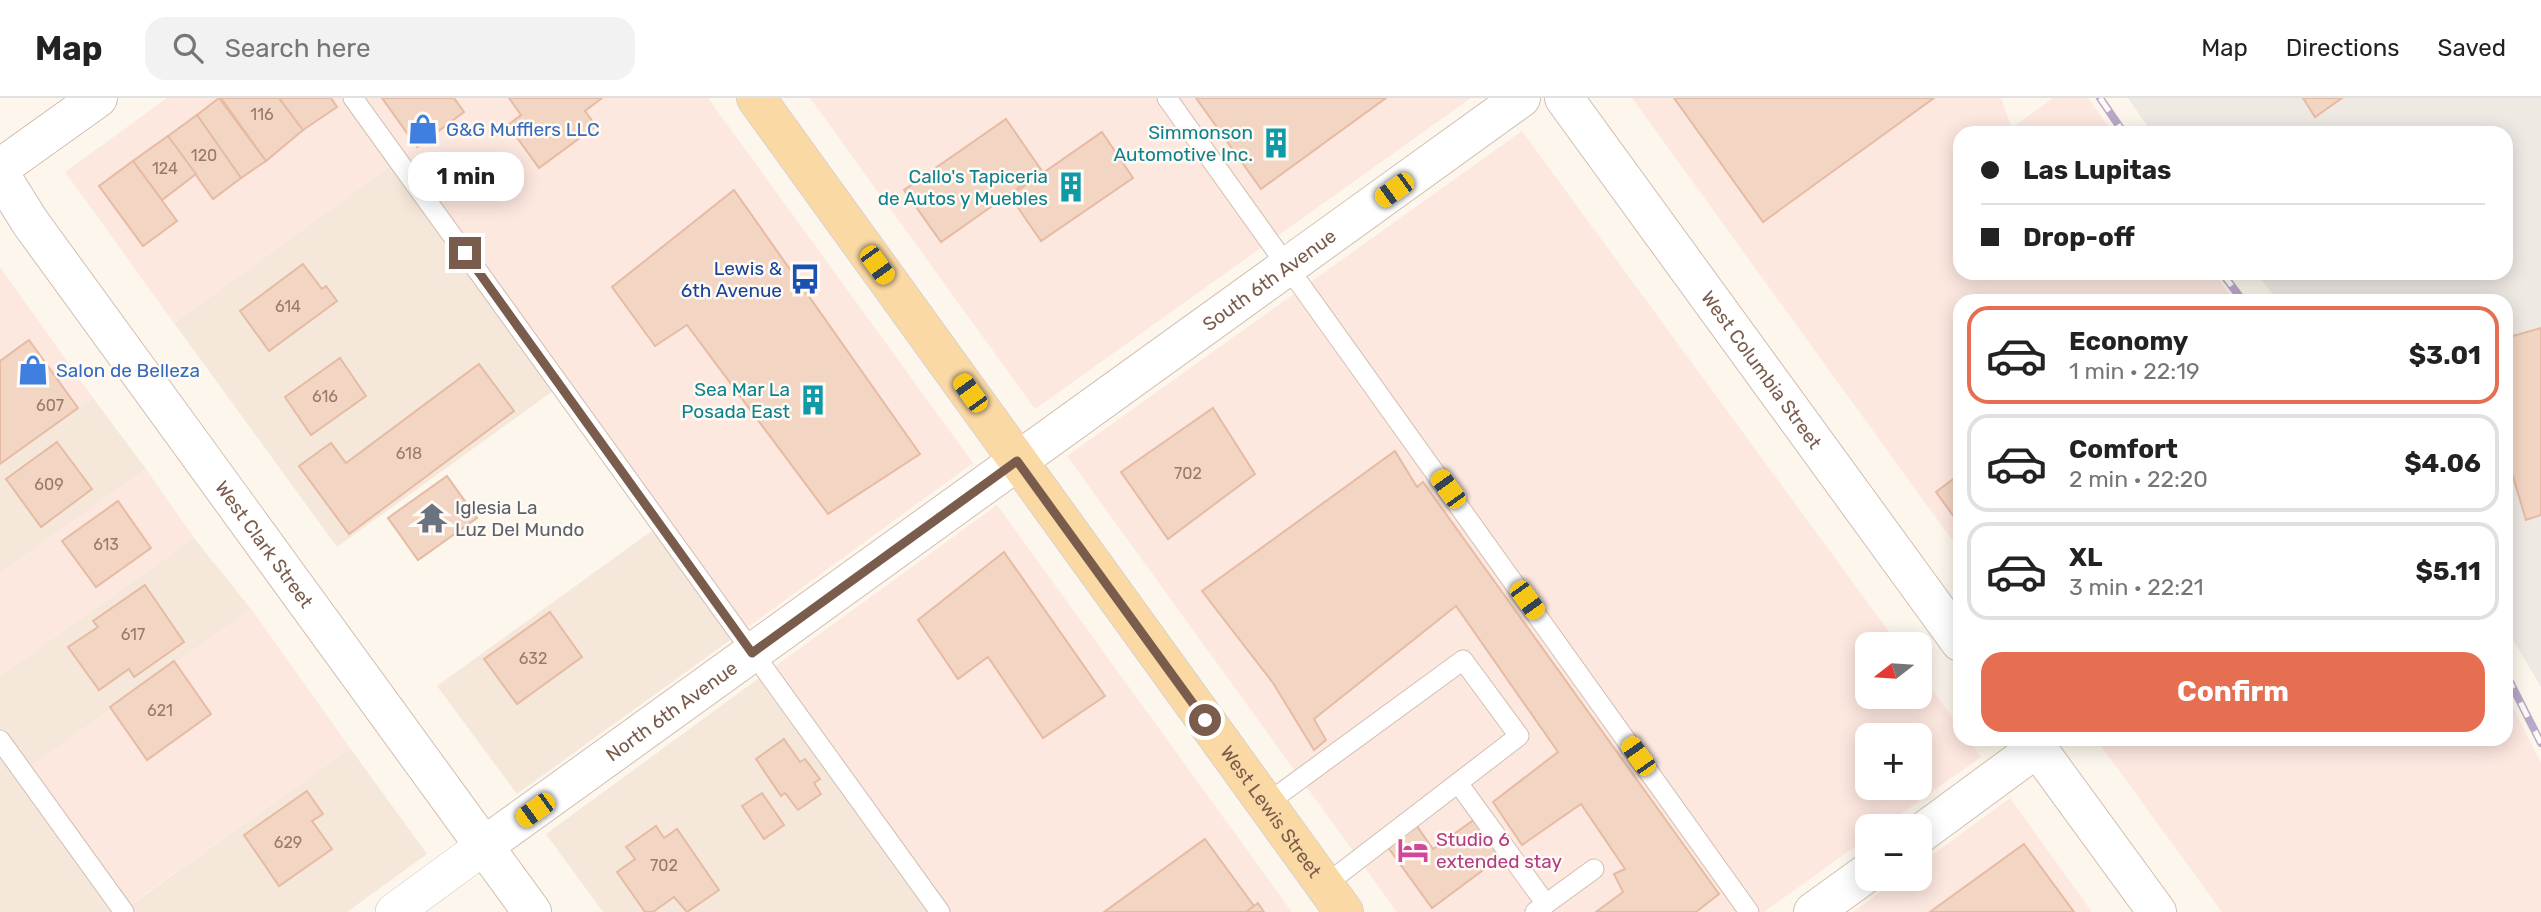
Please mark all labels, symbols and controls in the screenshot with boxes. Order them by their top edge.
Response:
search box [145,17,635,80]
text: Map [35,29,103,68]
icon: search [169,29,207,67]
text: Search here [225,33,370,64]
text: Map [2201,34,2248,62]
text: Directions [2286,34,2399,62]
text: Saved [2437,34,2506,62]
house number: 116 [250,105,274,124]
shop icon: G&G Mufflers LLC [406,112,440,146]
place label: G&G Mufflers LLC [446,118,600,141]
place label: Simmonson Automotive Inc. [1113,121,1253,166]
building icon: Simmonson Automotive Inc. [1259,126,1293,160]
house number: 120 [191,146,217,165]
callout: 1 min [407,152,523,200]
text: Las Lupitas [2023,155,2171,186]
house number: 124 [152,159,178,178]
text: 1 min [437,162,495,190]
place label: Callo's Tapiceria de Autos y Muebles [878,165,1048,210]
car [1371,169,1418,211]
building icon: Callo's Tapiceria de Autos y Muebles [1054,170,1088,204]
text: Drop-off [2023,222,2135,253]
street label: South 6th Avenue [1198,224,1340,336]
route end [449,237,481,269]
car [857,242,898,288]
place label: Lewis & 6th Avenue [681,257,782,302]
bus stop icon: Lewis & 6th Avenue [788,262,822,296]
street label: West Columbia Street [1697,286,1827,454]
house number: 614 [275,297,301,316]
icon: car [1985,324,2048,387]
text: Economy [2069,326,2188,357]
text: $3.01 [2409,340,2481,371]
shop icon: Salon de Belleza [16,353,50,387]
text: 1 min · 22:19 [2069,357,2200,385]
place label: Salon de Belleza [56,359,200,382]
car [950,370,991,416]
place label: Sea Mar La Posada East [681,378,791,423]
building icon: Sea Mar La Posada East [796,383,830,417]
house number: 616 [312,387,338,406]
house number: 607 [36,396,64,415]
icon: car [1985,432,2048,495]
text: Comfort [2069,434,2178,465]
house number: 618 [396,444,422,463]
text: $4.06 [2404,448,2481,479]
house number: 702 [1174,464,1202,483]
text: 2 min · 22:20 [2069,465,2208,493]
car [1428,466,1469,512]
house number: 609 [34,475,64,494]
street label: West Clark Street [211,476,319,613]
place label: Iglesia La Luz Del Mundo [455,496,584,541]
temple icon: Iglesia La Luz Del Mundo [415,501,449,535]
house number: 613 [93,535,119,554]
icon: car [1985,540,2048,603]
text: XL [2069,542,2102,573]
text: $5.11 [2415,556,2481,587]
text: 3 min · 22:21 [2069,573,2204,601]
car [1507,577,1548,623]
house number: 617 [121,625,145,644]
north arrow [1855,632,1932,709]
map controls [1855,632,1932,891]
house number: 632 [519,649,547,668]
button: Confirm [1981,652,2485,732]
street label: North 6th Avenue [601,656,741,766]
house number: 621 [147,701,173,720]
route start [1189,704,1221,736]
button: + [1855,723,1932,800]
car [1618,733,1659,779]
street label: West Lewis Street [1216,741,1327,882]
car [512,789,559,831]
button: − [1855,814,1932,891]
place label: Studio 6 extended stay [1436,828,1562,873]
house number: 629 [274,833,302,852]
hotel icon: Studio 6 extended stay [1396,833,1430,867]
house number: 702 [650,856,678,875]

